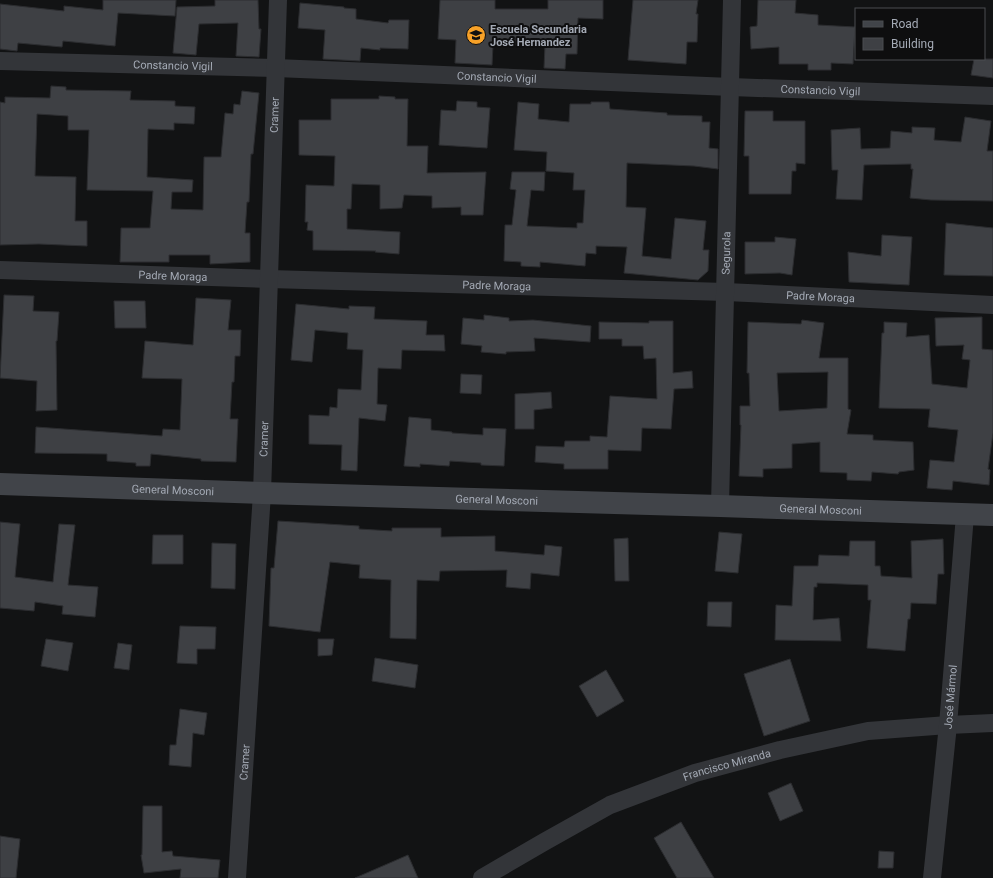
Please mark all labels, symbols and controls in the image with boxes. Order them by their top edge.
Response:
legend [855,8,985,60]
text: Road [891,17,919,31]
place label: Escuela Secundaria José Hernandez [490,23,587,49]
school or university icon: Escuela Secundaria José Hernandez [465,24,487,46]
text: Building [891,37,934,51]
street label: Constancio Vigil [133,58,213,73]
street label: Constancio Vigil [457,69,537,85]
street label: Constancio Vigil [780,82,860,98]
street label: Cramer [267,97,281,133]
street label: Segurola [719,231,733,275]
street label: Padre Moraga [138,268,208,283]
street label: Padre Moraga [462,278,531,293]
street label: Padre Moraga [786,288,855,305]
street label: Cramer [257,420,271,457]
street label: General Mosconi [131,482,214,498]
street label: General Mosconi [455,492,538,507]
street label: General Mosconi [779,501,862,517]
street label: José Mármol [941,664,959,730]
street label: Cramer [237,744,252,781]
street label: Francisco Miranda [681,746,772,783]

